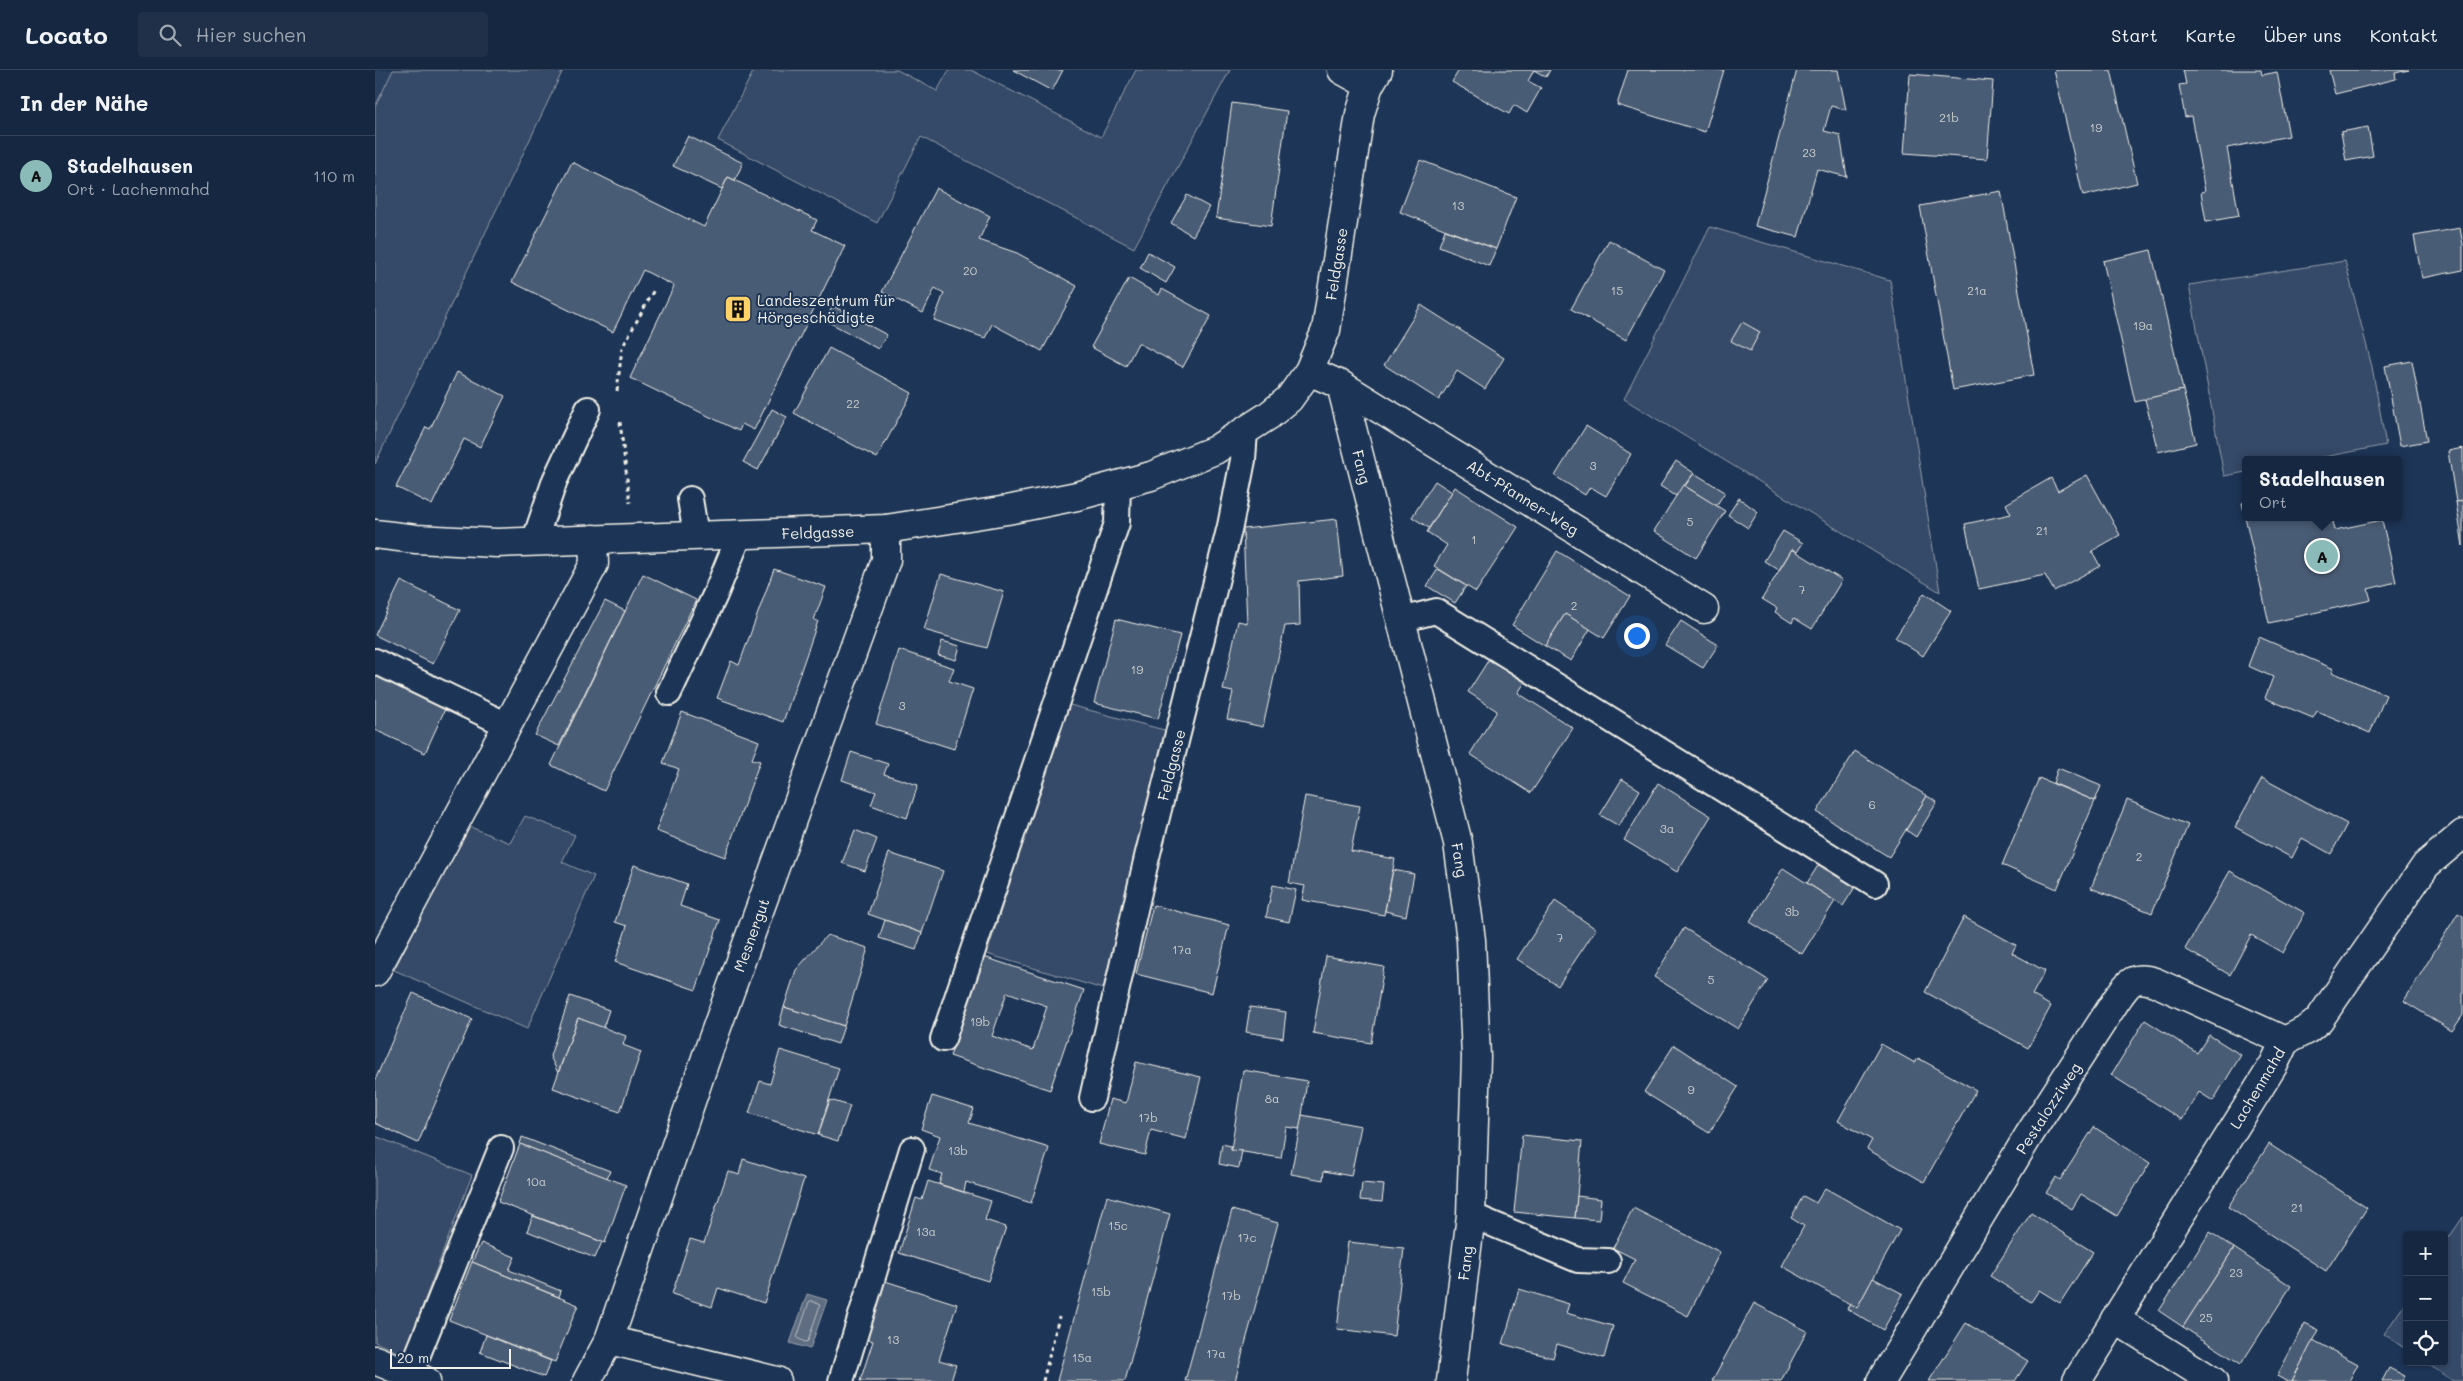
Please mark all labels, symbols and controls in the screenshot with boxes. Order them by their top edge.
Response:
search box [138,12,488,57]
text: Locato [25,19,108,50]
icon: search [156,21,184,49]
text: Hier suchen [196,22,306,47]
text: Start [2111,23,2158,47]
text: Karte [2186,23,2236,47]
text: Über uns [2264,23,2342,47]
text: Kontakt [2370,23,2438,47]
text: In der Nähe [20,89,148,116]
house number: 21b [1939,109,1959,125]
house number: 19 [2090,119,2102,135]
house number: 23 [1802,144,1816,160]
text: Stadelhausen [67,153,193,178]
text: A [30,165,42,186]
text: 110 m [313,165,355,186]
text: Ort · Lachenmahd [67,178,209,199]
house number: 13 [1452,197,1464,213]
street label: Feldgasse [1320,226,1352,302]
house number: 20 [963,262,978,278]
house number: 15 [1611,282,1623,298]
house number: 21a [1967,282,1987,298]
place label: Landeszentrum für Hörgeschädigte [757,290,895,327]
building icon: Landeszentrum für Hörgeschädigte [723,294,753,324]
house number: 19a [2133,317,2153,333]
house number: 22 [846,395,860,411]
street label: Fang [1348,448,1376,487]
street label: Abt-Pfanner-Weg [1463,455,1583,540]
popup [2242,456,2402,521]
house number: 3 [1589,457,1597,473]
text: Stadelhausen [2259,466,2385,491]
text: Ort [2259,491,2287,512]
house number: 5 [1687,513,1694,529]
street label: Feldgasse [781,521,855,543]
house number: 21 [2036,522,2048,538]
house number: 1 [1471,531,1477,547]
pin: A [2306,537,2338,575]
house number: 7 [1799,581,1806,597]
house number: 2 [1571,597,1577,613]
your location [1624,623,1650,649]
house number: 19 [1131,661,1143,677]
house number: 3 [898,697,906,713]
street label: Feldgasse [1152,727,1190,803]
house number: 6 [1868,796,1876,812]
house number: 3a [1660,820,1674,836]
street label: Fang [1447,841,1473,879]
house number: 2 [2136,848,2142,864]
street label: Mesnergut [728,895,774,975]
house number: 3b [1785,903,1799,919]
house number: 7 [1557,929,1564,945]
house number: 17a [1172,941,1192,957]
house number: 5 [1708,971,1715,987]
house number: 19b [970,1013,990,1029]
street label: Lachenmahd [2225,1044,2289,1132]
street label: Pestalozziweg [2011,1058,2085,1158]
house number: 9 [1687,1081,1695,1097]
house number: 8a [1265,1090,1279,1106]
house number: 17b [1138,1109,1158,1125]
house number: 13b [948,1142,968,1158]
house number: 10a [526,1173,546,1189]
house number: 21 [2291,1199,2303,1215]
house number: 15c [1108,1217,1128,1233]
house number: 13a [916,1223,936,1239]
house number: 17c [1237,1229,1257,1245]
map controls [2403,1231,2448,1366]
button: + [2403,1231,2448,1276]
street label: Fang [1453,1244,1477,1281]
house number: 23 [2229,1264,2243,1280]
button: − [2403,1276,2448,1321]
house number: 15b [1091,1283,1111,1299]
house number: 17b [1221,1287,1241,1303]
house number: 25 [2199,1309,2213,1325]
button: locate [2403,1321,2448,1366]
house number: 13 [887,1331,899,1347]
house number: 17a [1206,1345,1226,1361]
scale bar [390,1346,511,1369]
text: 20 m [397,1348,429,1367]
house number: 15a [1072,1349,1092,1365]

